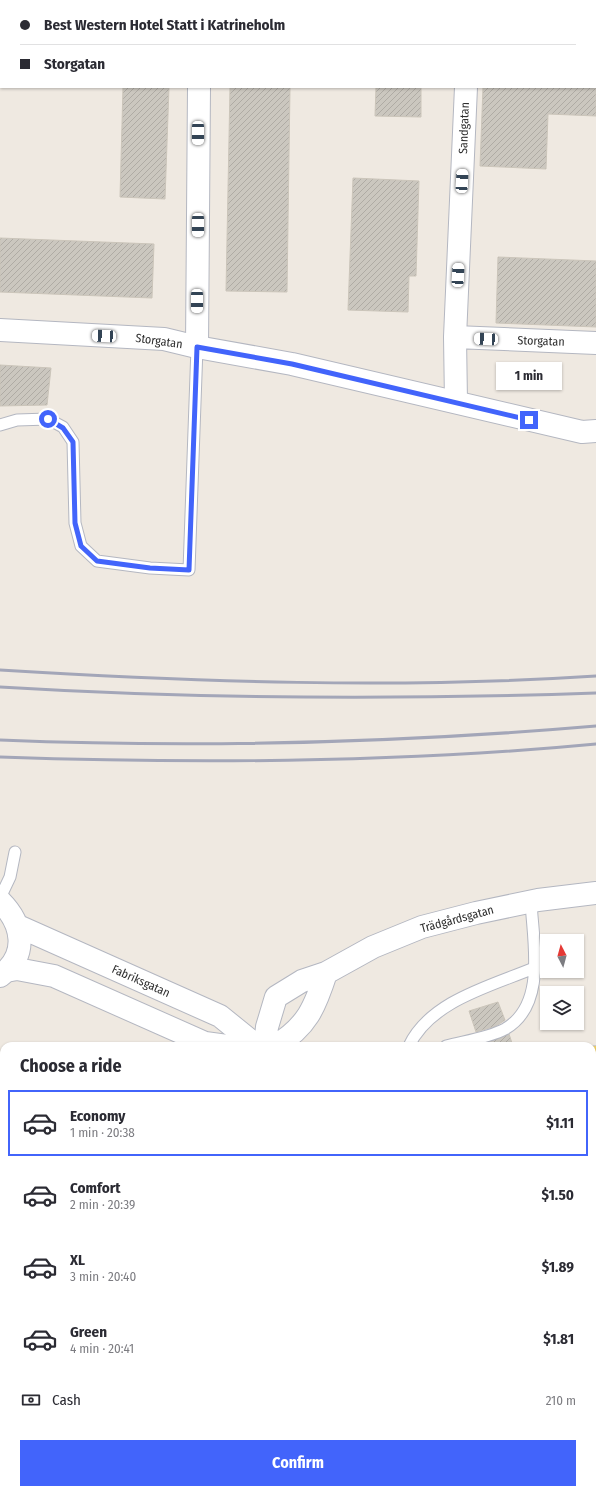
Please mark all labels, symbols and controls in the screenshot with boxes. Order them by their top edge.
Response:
text: Best Western Hotel Statt i Katrineholm [44,16,285,34]
text: Storgatan [44,55,105,73]
street label: Sandgatan [456,102,472,154]
car [192,121,204,145]
car [455,169,469,193]
car [192,213,204,237]
car [451,263,465,287]
car [191,289,203,313]
car [92,329,116,343]
street label: Storgatan [135,331,183,351]
car [474,332,498,346]
street label: Storgatan [517,333,565,349]
callout: 1 min [496,362,562,390]
text: 1 min [515,368,543,383]
route start [39,410,57,428]
route end [520,411,538,429]
street label: Trädgårdsgatan [419,902,495,936]
north arrow [540,934,584,978]
map controls [540,934,584,1030]
street label: Fabriksgatan [110,962,172,1000]
button: layers [540,986,584,1030]
text: Choose a ride [20,1055,122,1077]
icon: car [22,1105,58,1141]
text: Economy [70,1107,125,1125]
text: $1.11 [546,1114,574,1132]
text: 1 min · 20:38 [70,1125,135,1140]
icon: car [22,1177,58,1213]
text: Comfort [70,1179,121,1197]
text: $1.50 [542,1186,574,1204]
text: 2 min · 20:39 [70,1197,135,1212]
icon: car [22,1249,58,1285]
text: XL [70,1251,85,1269]
text: $1.89 [542,1258,574,1276]
text: 3 min · 20:40 [70,1269,136,1284]
icon: car [22,1321,58,1357]
text: Green [70,1323,107,1341]
text: $1.81 [543,1330,574,1348]
text: 4 min · 20:41 [70,1341,134,1356]
icon: cash [20,1389,42,1411]
text: Cash [52,1391,81,1409]
text: 210 m [546,1393,576,1408]
button: Confirm [20,1440,576,1486]

